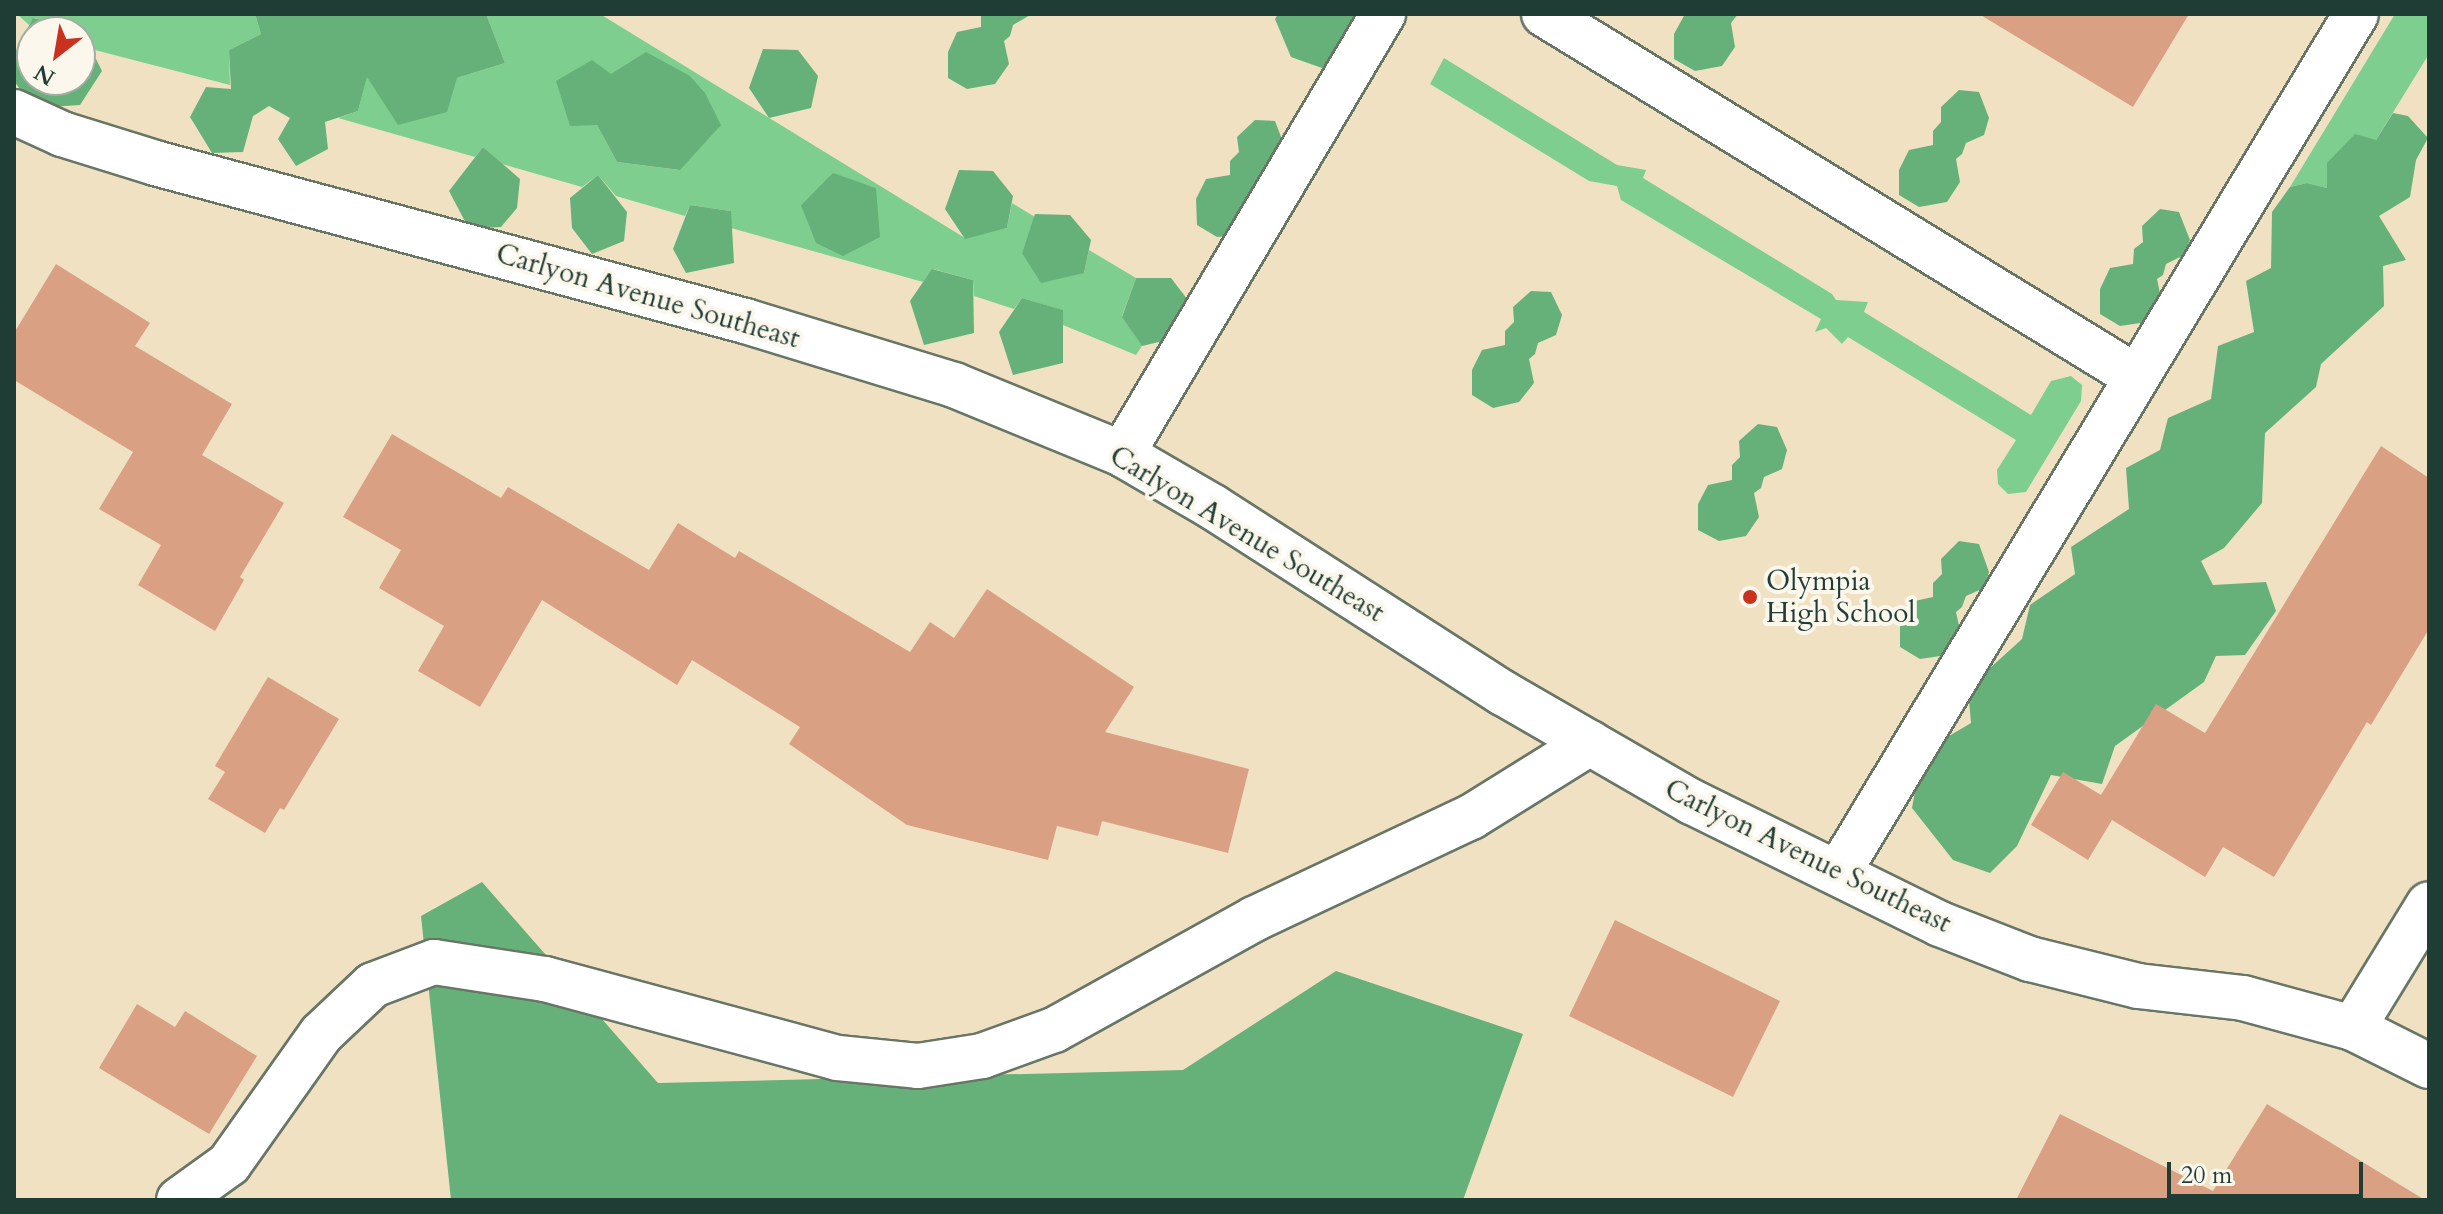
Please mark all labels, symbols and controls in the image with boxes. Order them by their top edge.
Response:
north arrow [16,16,96,96]
text: N [29,57,61,93]
street label: Carlyon Avenue Southeast [492,237,804,355]
street label: Carlyon Avenue Southeast [1104,439,1390,629]
place label: Olympia High School [1766,564,1915,630]
marker: Olympia High School [1741,588,1759,606]
street label: Carlyon Avenue Southeast [1659,772,1957,940]
scale bar [2171,1146,2367,1196]
text: 20 m [2181,1159,2232,1192]

